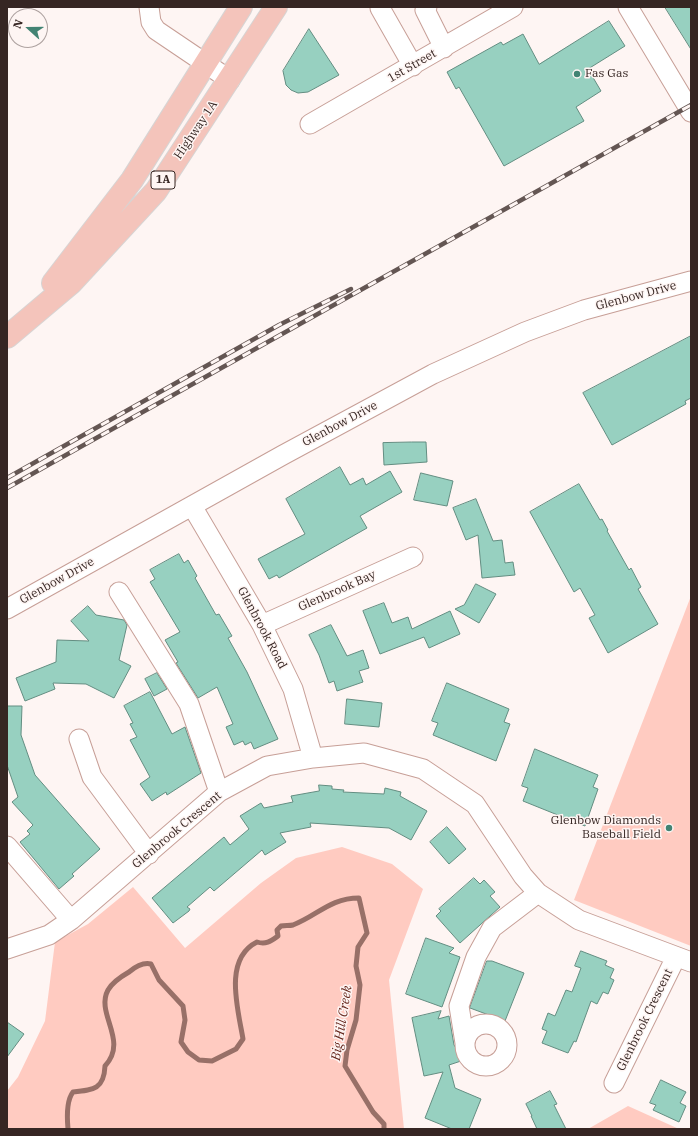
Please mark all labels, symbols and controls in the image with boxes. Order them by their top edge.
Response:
north arrow [8,8,48,48]
text: N [10,17,26,31]
street label: 1st Street [385,46,439,86]
place label: Fas Gas [585,67,628,81]
marker: Fas Gas [572,69,582,79]
street label: Highway 1A [171,98,221,162]
road number: 1A [151,171,175,189]
street label: Glenbow Drive [594,278,678,314]
street label: Glenbow Drive [300,398,380,450]
street label: Glenbow Drive [17,555,97,607]
street label: Glenbrook Bay [296,568,378,614]
street label: Glenbrook Road [234,584,290,672]
street label: Glenbrook Crescent [130,789,224,871]
place label: Glenbow Diamonds Baseball Field [551,814,661,842]
marker: Glenbow Diamonds Baseball Field [664,823,674,833]
street label: Glenbrook Crescent [614,967,676,1073]
water label: Big Hill Creek [328,984,356,1062]

